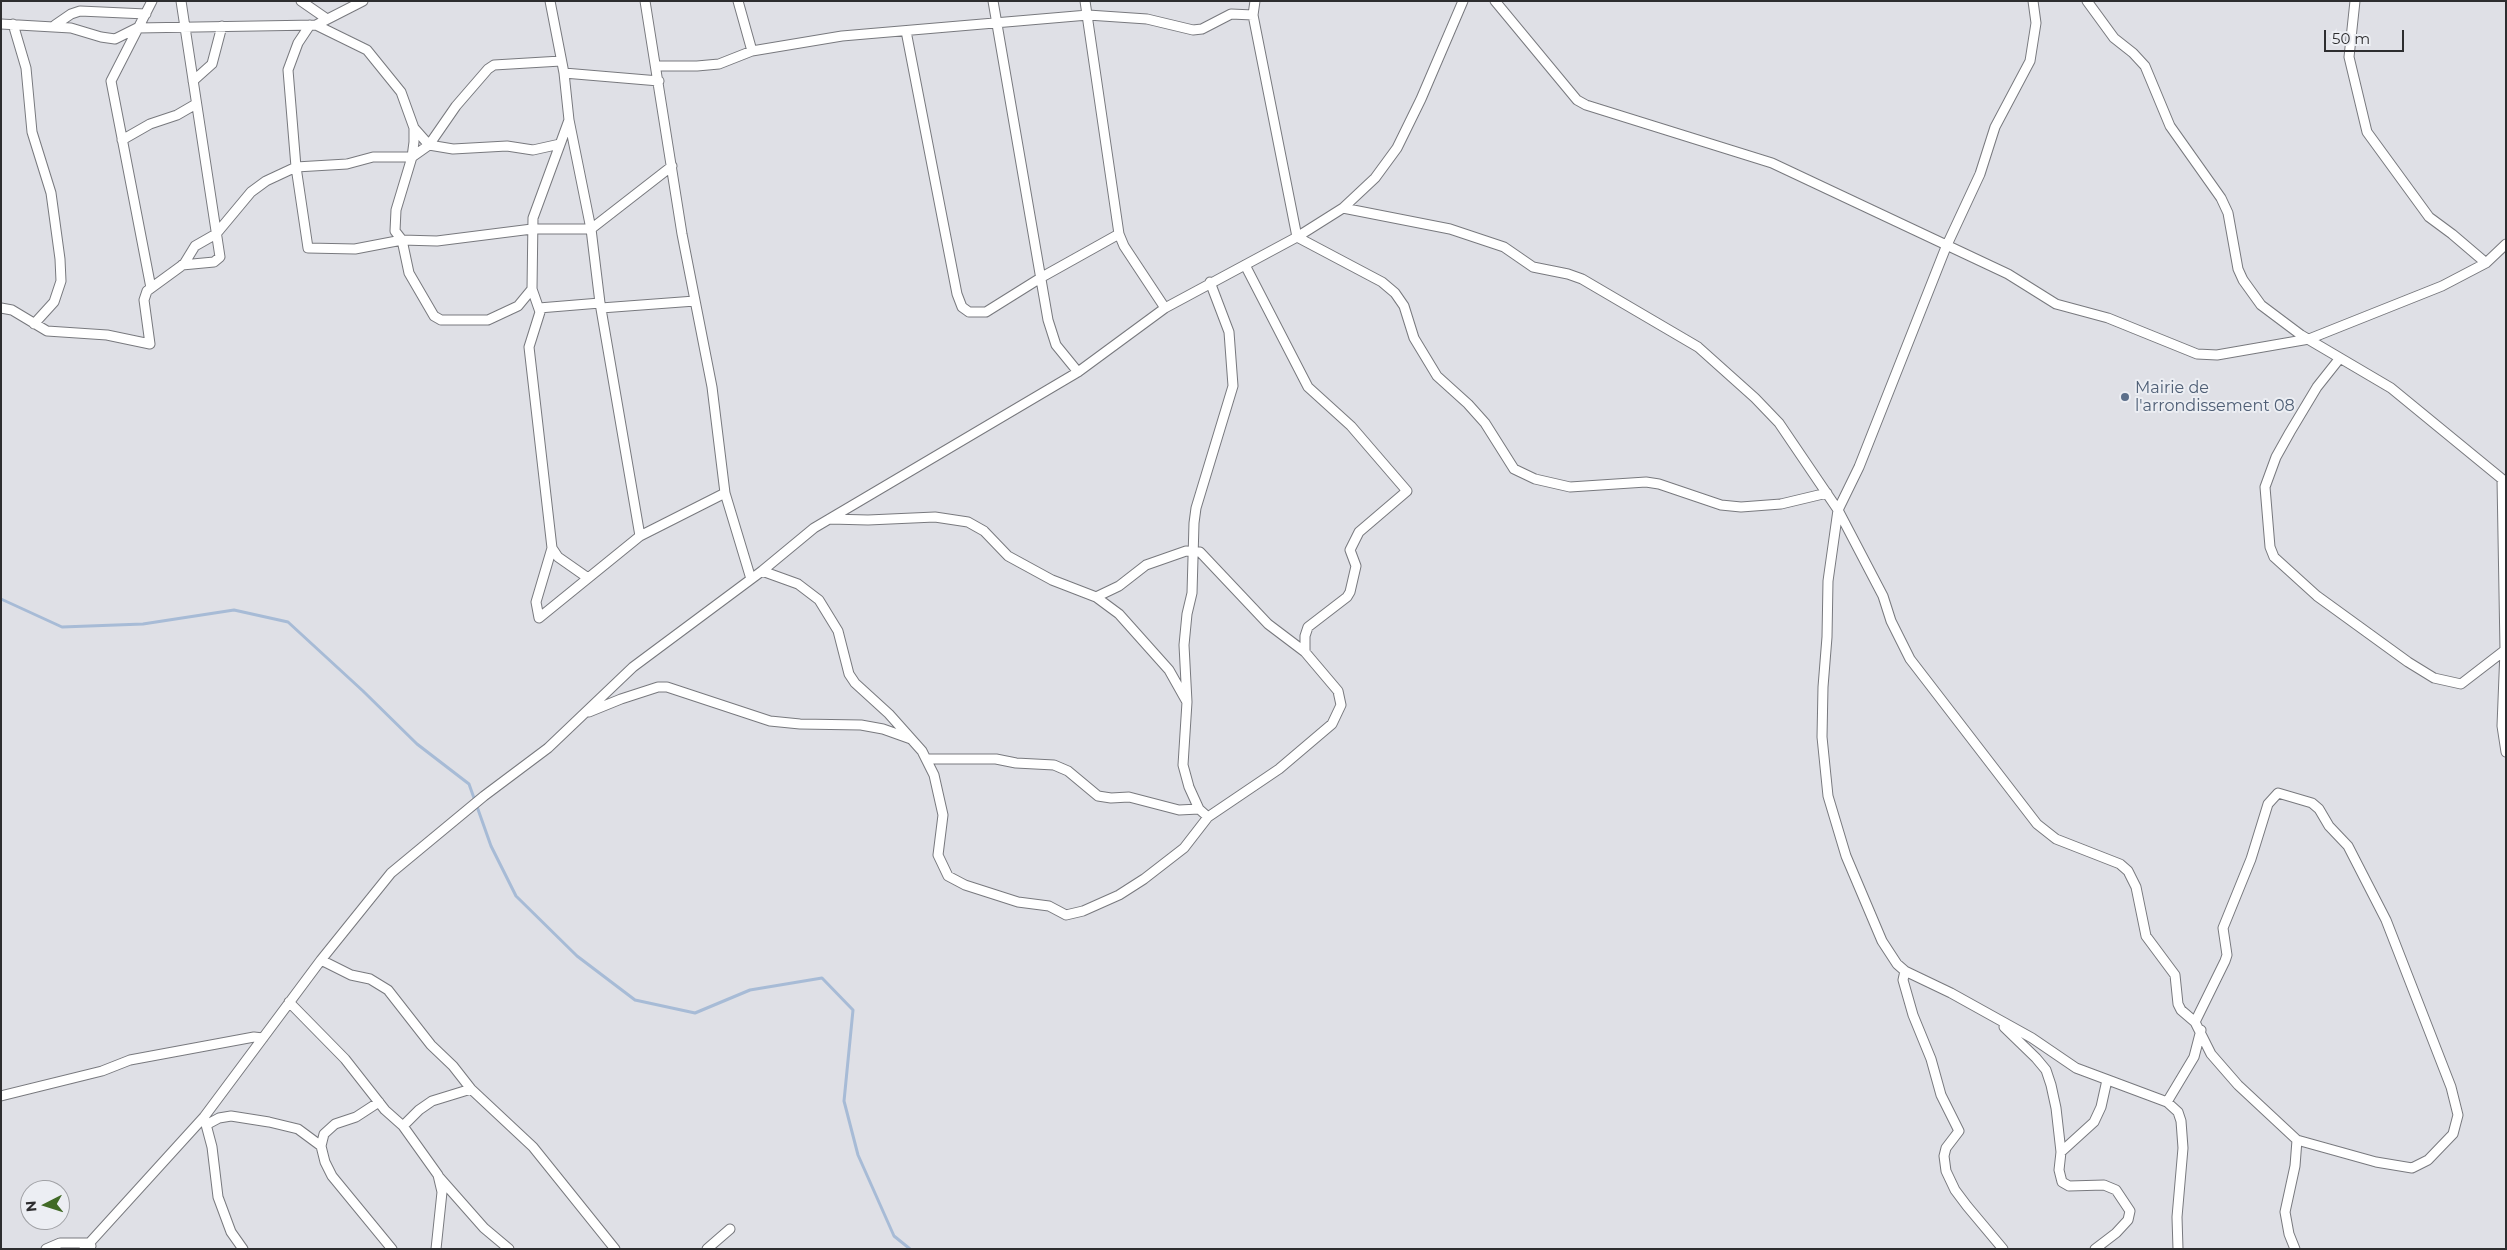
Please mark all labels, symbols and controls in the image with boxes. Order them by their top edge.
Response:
scale bar [2327,20,2407,52]
text: 50 m [2332,29,2370,48]
place label: Mairie de l'arrondissement 08 [2135,378,2295,416]
marker: Mairie de l'arrondissement 08 [2119,391,2131,403]
north arrow [20,1180,70,1230]
text: N [22,1200,41,1213]

